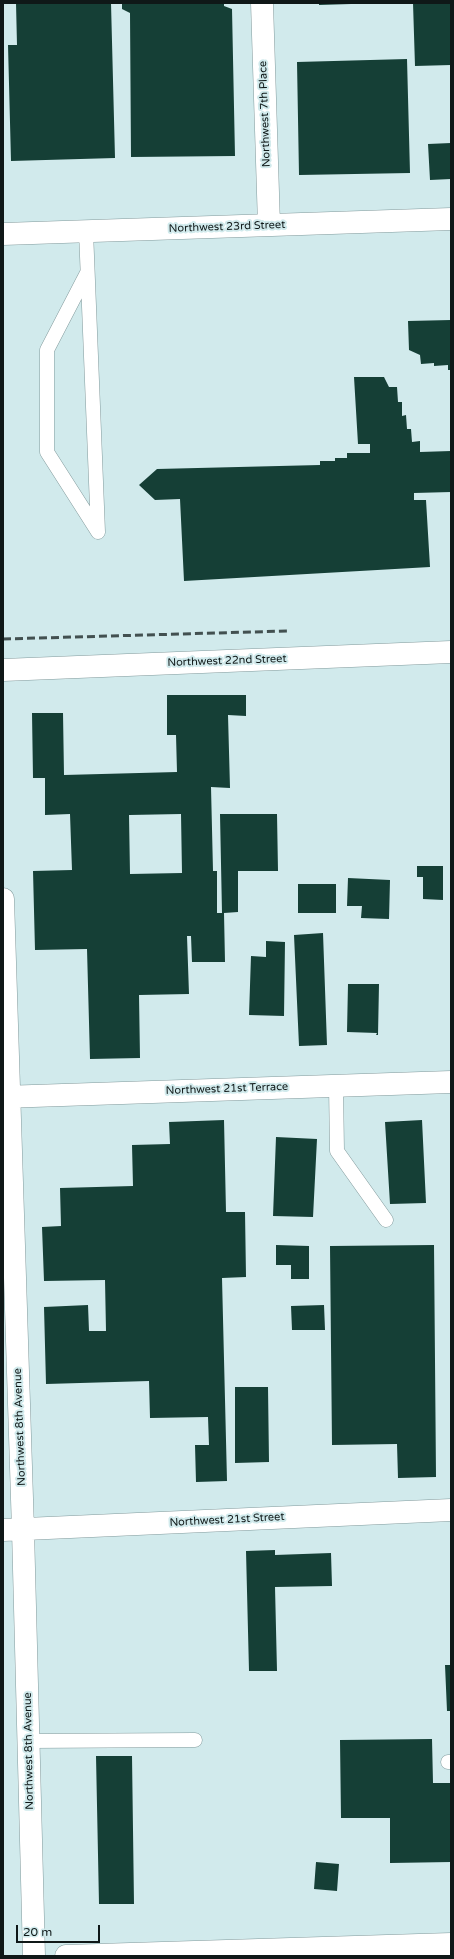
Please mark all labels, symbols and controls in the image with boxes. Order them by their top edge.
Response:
street label: Northwest 7th Place [257,61,273,167]
street label: Northwest 23rd Street [168,218,286,236]
street label: Northwest 22nd Street [167,652,287,670]
street label: Northwest 21st Terrace [166,1080,288,1098]
street label: Northwest 8th Avenue [11,1368,29,1486]
street label: Northwest 21st Street [169,1510,285,1530]
street label: Northwest 8th Avenue [21,1692,37,1810]
scale bar [18,1917,102,1943]
text: 20 m [23,1925,52,1939]

